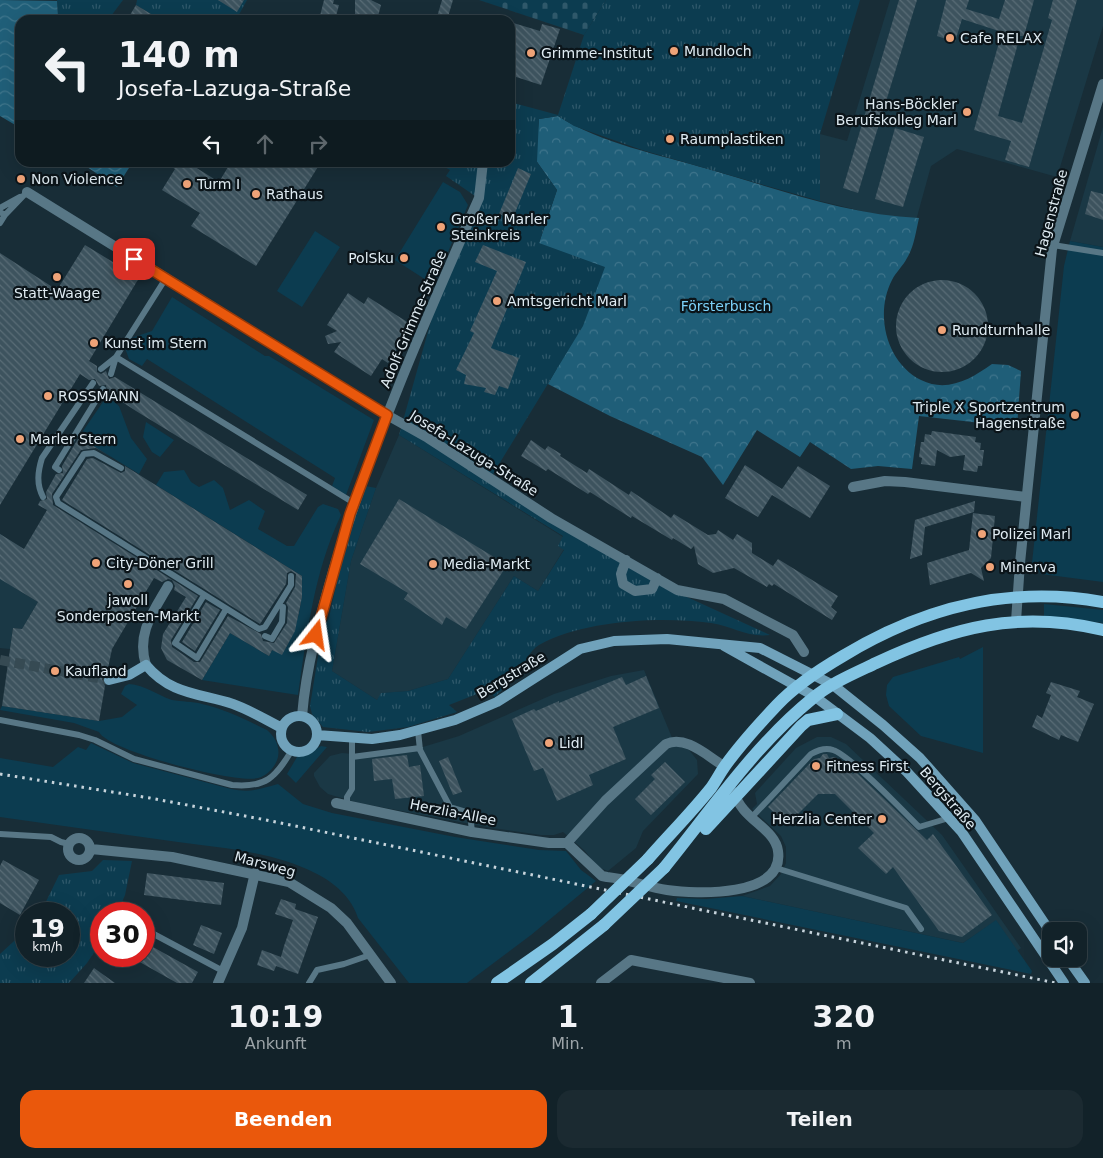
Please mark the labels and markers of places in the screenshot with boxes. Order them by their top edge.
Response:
place label: Cafe RELAX [960,30,1043,46]
marker: Cafe RELAX [944,32,956,44]
place label: Mundloch [684,43,752,59]
place label: Grimme-Institut [541,45,652,61]
marker: Mundloch [668,45,680,57]
marker: Grimme-Institut [525,47,537,59]
place label: Hans-Böckler Berufskolleg Marl [836,96,957,128]
marker: Hans-Böckler Berufskolleg Marl [961,106,973,118]
place label: Raumplastiken [680,131,784,147]
marker: Raumplastiken [664,133,676,145]
place label: Non Violence [31,171,123,187]
marker: Non Violence [15,173,27,185]
place label: Turm I [196,176,240,192]
marker: Turm I [181,178,193,190]
place label: Rathaus [266,186,323,202]
marker: Rathaus [250,188,262,200]
place label: Großer Marler Steinkreis [451,211,548,243]
marker: Großer Marler Steinkreis [435,221,447,233]
pin [113,238,155,280]
place label: PolSku [348,250,394,266]
marker: PolSku [398,252,410,264]
marker: Statt-Waage [51,271,63,283]
place label: Statt-Waage [14,285,100,301]
place label: Amtsgericht Marl [507,293,627,309]
marker: Amtsgericht Marl [491,295,503,307]
place label: Rundturnhalle [952,322,1050,338]
marker: Rundturnhalle [936,324,948,336]
place label: Kunst im Stern [104,335,207,351]
marker: Kunst im Stern [88,337,100,349]
place label: ROSSMANN [58,388,139,404]
marker: ROSSMANN [42,390,54,402]
place label: Triple X Sportzentrum Hagenstraße [912,399,1065,431]
marker: Triple X Sportzentrum Hagenstraße [1069,409,1081,421]
place label: Marler Stern [30,431,117,447]
marker: Marler Stern [14,433,26,445]
place label: Polizei Marl [992,526,1071,542]
marker: Polizei Marl [976,528,988,540]
place label: City-Döner Grill [106,555,214,571]
place label: Media-Markt [443,556,531,572]
marker: City-Döner Grill [90,557,102,569]
marker: Media-Markt [427,558,439,570]
place label: Minerva [1000,559,1056,575]
marker: Minerva [984,561,996,573]
marker: jawoll Sonderposten-Markt [122,578,134,590]
place label: jawoll Sonderposten-Markt [57,592,200,624]
place label: Kaufland [65,663,127,679]
marker: Kaufland [49,665,61,677]
place label: Lidl [559,735,583,751]
marker: Lidl [543,737,555,749]
place label: Fitness First [826,758,909,774]
marker: Fitness First [810,760,822,772]
place label: Herzlia Center [772,811,872,827]
marker: Herzlia Center [876,813,888,825]

